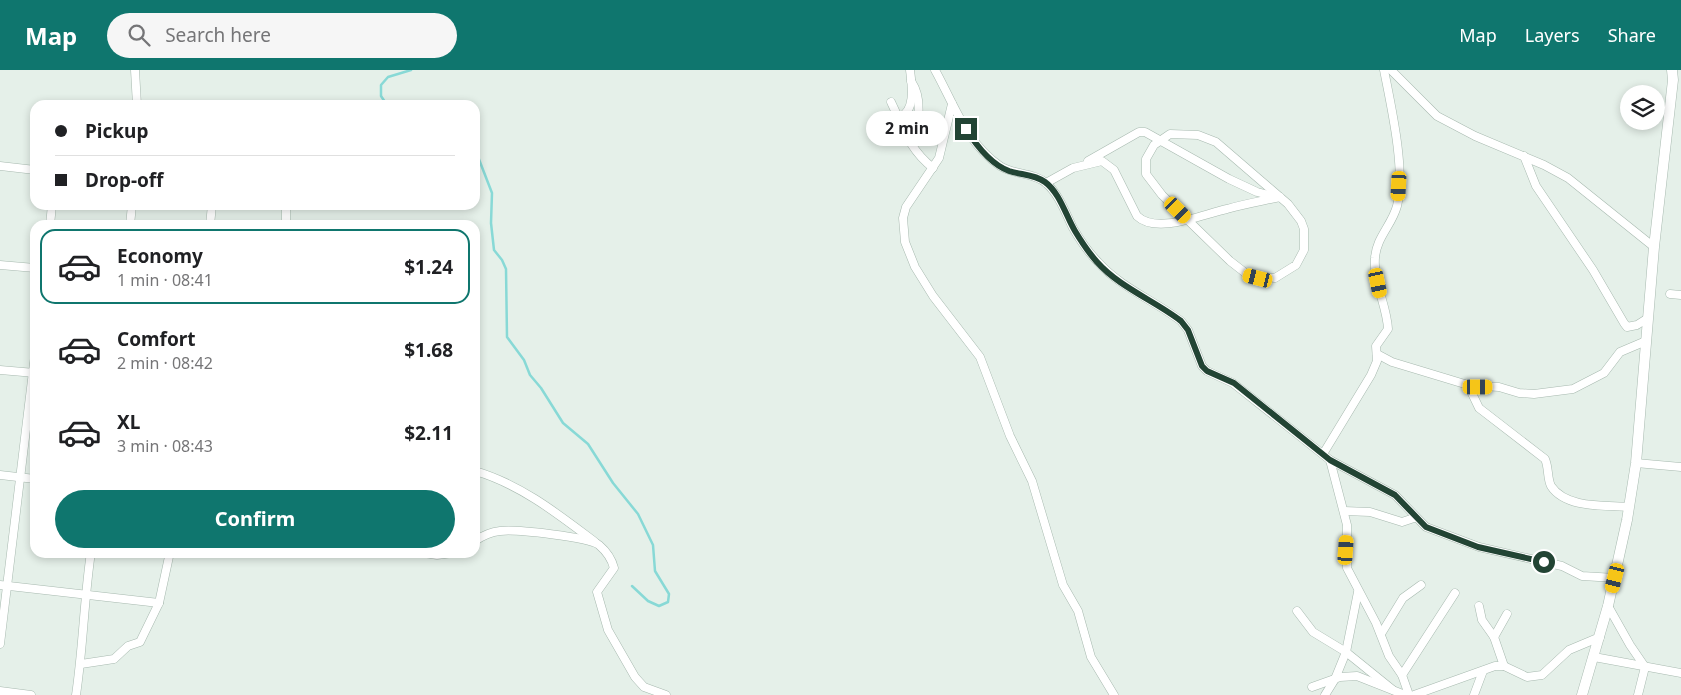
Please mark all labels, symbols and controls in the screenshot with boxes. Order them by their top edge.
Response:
search box [107,13,457,58]
text: Map [25,19,77,52]
icon: search [125,21,153,49]
text: Search here [165,22,271,48]
text: Map [1459,23,1497,47]
text: Layers [1525,23,1580,47]
text: Share [1608,23,1656,47]
map controls [1620,85,1665,130]
button: layers [1620,85,1665,130]
callout: 2 min [866,112,948,146]
text: 2 min [885,117,929,139]
text: Pickup [85,118,148,144]
route end [955,118,977,140]
text: Drop-off [85,167,164,193]
car [1390,171,1407,201]
car [1162,194,1193,226]
text: Economy [117,243,203,269]
icon: car [57,244,102,289]
text: $1.24 [404,254,453,280]
car [1241,267,1274,289]
car [1367,267,1388,299]
text: 1 min · 08:41 [117,269,213,291]
text: Comfort [117,326,196,352]
icon: car [57,327,102,372]
text: $1.68 [404,337,453,363]
text: 2 min · 08:42 [117,352,213,374]
car [1463,380,1493,395]
text: XL [117,409,140,435]
icon: car [57,410,102,455]
text: $2.11 [404,420,453,446]
text: 3 min · 08:43 [117,435,213,457]
button: Confirm [55,490,455,548]
car [1337,535,1354,565]
route start [1533,551,1555,573]
car [1604,562,1625,594]

